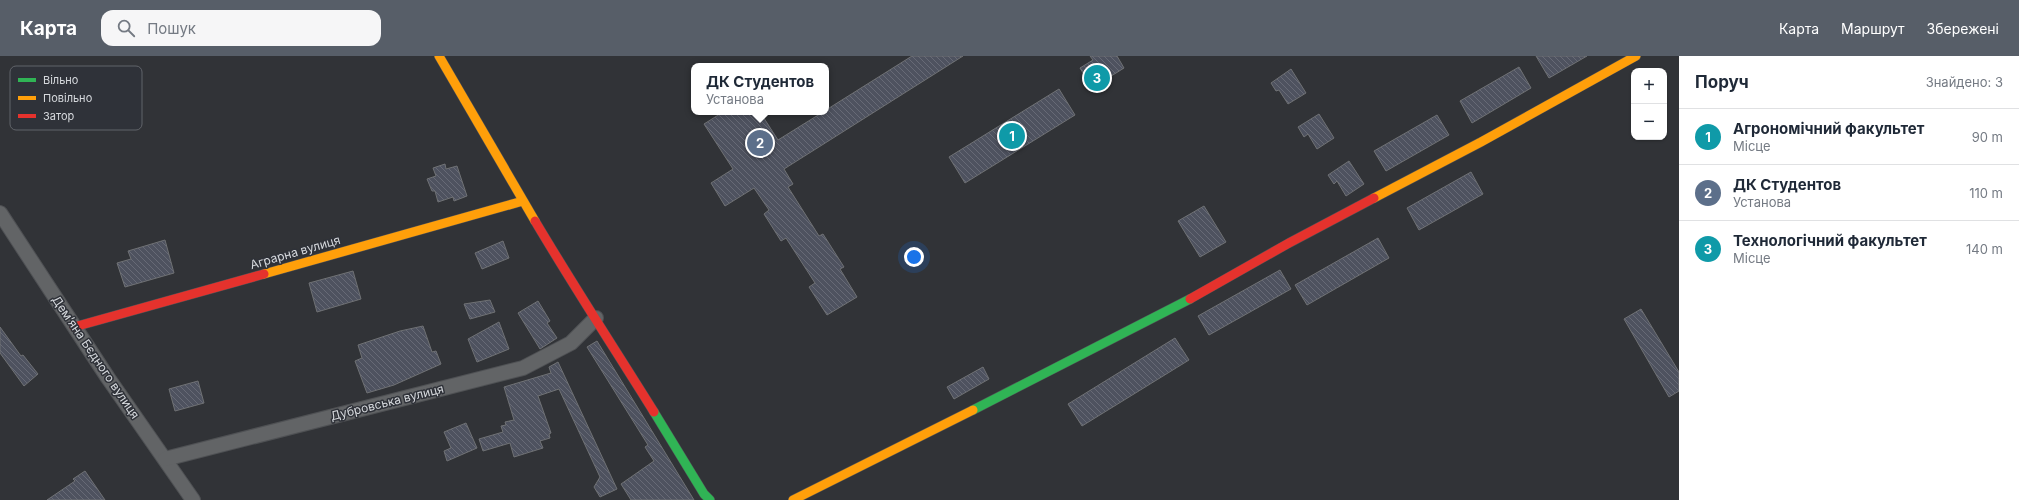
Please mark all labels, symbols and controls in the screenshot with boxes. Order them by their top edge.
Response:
search box [101,10,381,46]
text: Карта [20,17,77,40]
icon: search [115,17,137,39]
text: Пошук [147,19,196,38]
text: Карта [1779,20,1819,37]
text: Маршрут [1841,20,1905,37]
text: Збережені [1927,20,1999,37]
popup [691,63,829,115]
pin: 3 [1084,63,1110,93]
legend [10,66,142,130]
map controls [1631,68,1667,140]
button: + [1631,68,1667,104]
text: ДК Студентов [706,72,814,91]
text: Поруч [1695,72,1749,92]
text: Вільно [43,73,79,87]
text: Знайдено: 3 [1926,74,2003,90]
text: Повільно [43,91,93,105]
text: Установа [706,91,764,107]
button: − [1631,104,1667,140]
text: Затор [43,109,75,123]
text: Агрономічний факультет [1733,119,1924,138]
pin: 1 [999,121,1025,151]
pin: 2 [747,128,773,158]
text: 1 [1705,129,1711,145]
text: 90 m [1972,129,2003,145]
text: Місце [1733,138,1771,154]
text: ДК Студентов [1733,175,1841,194]
text: 2 [1704,185,1712,201]
text: 110 m [1969,185,2003,201]
text: Установа [1733,194,1791,210]
text: Технологічний факультет [1733,231,1927,250]
street label: Аграрна вулиця [248,232,342,272]
text: 3 [1704,241,1712,257]
text: 140 m [1966,241,2003,257]
your location [904,247,924,267]
text: Місце [1733,250,1771,266]
street label: Дем’яна Бєдного вулиця [49,293,143,421]
street label: Дубровська вулиця [329,381,445,423]

